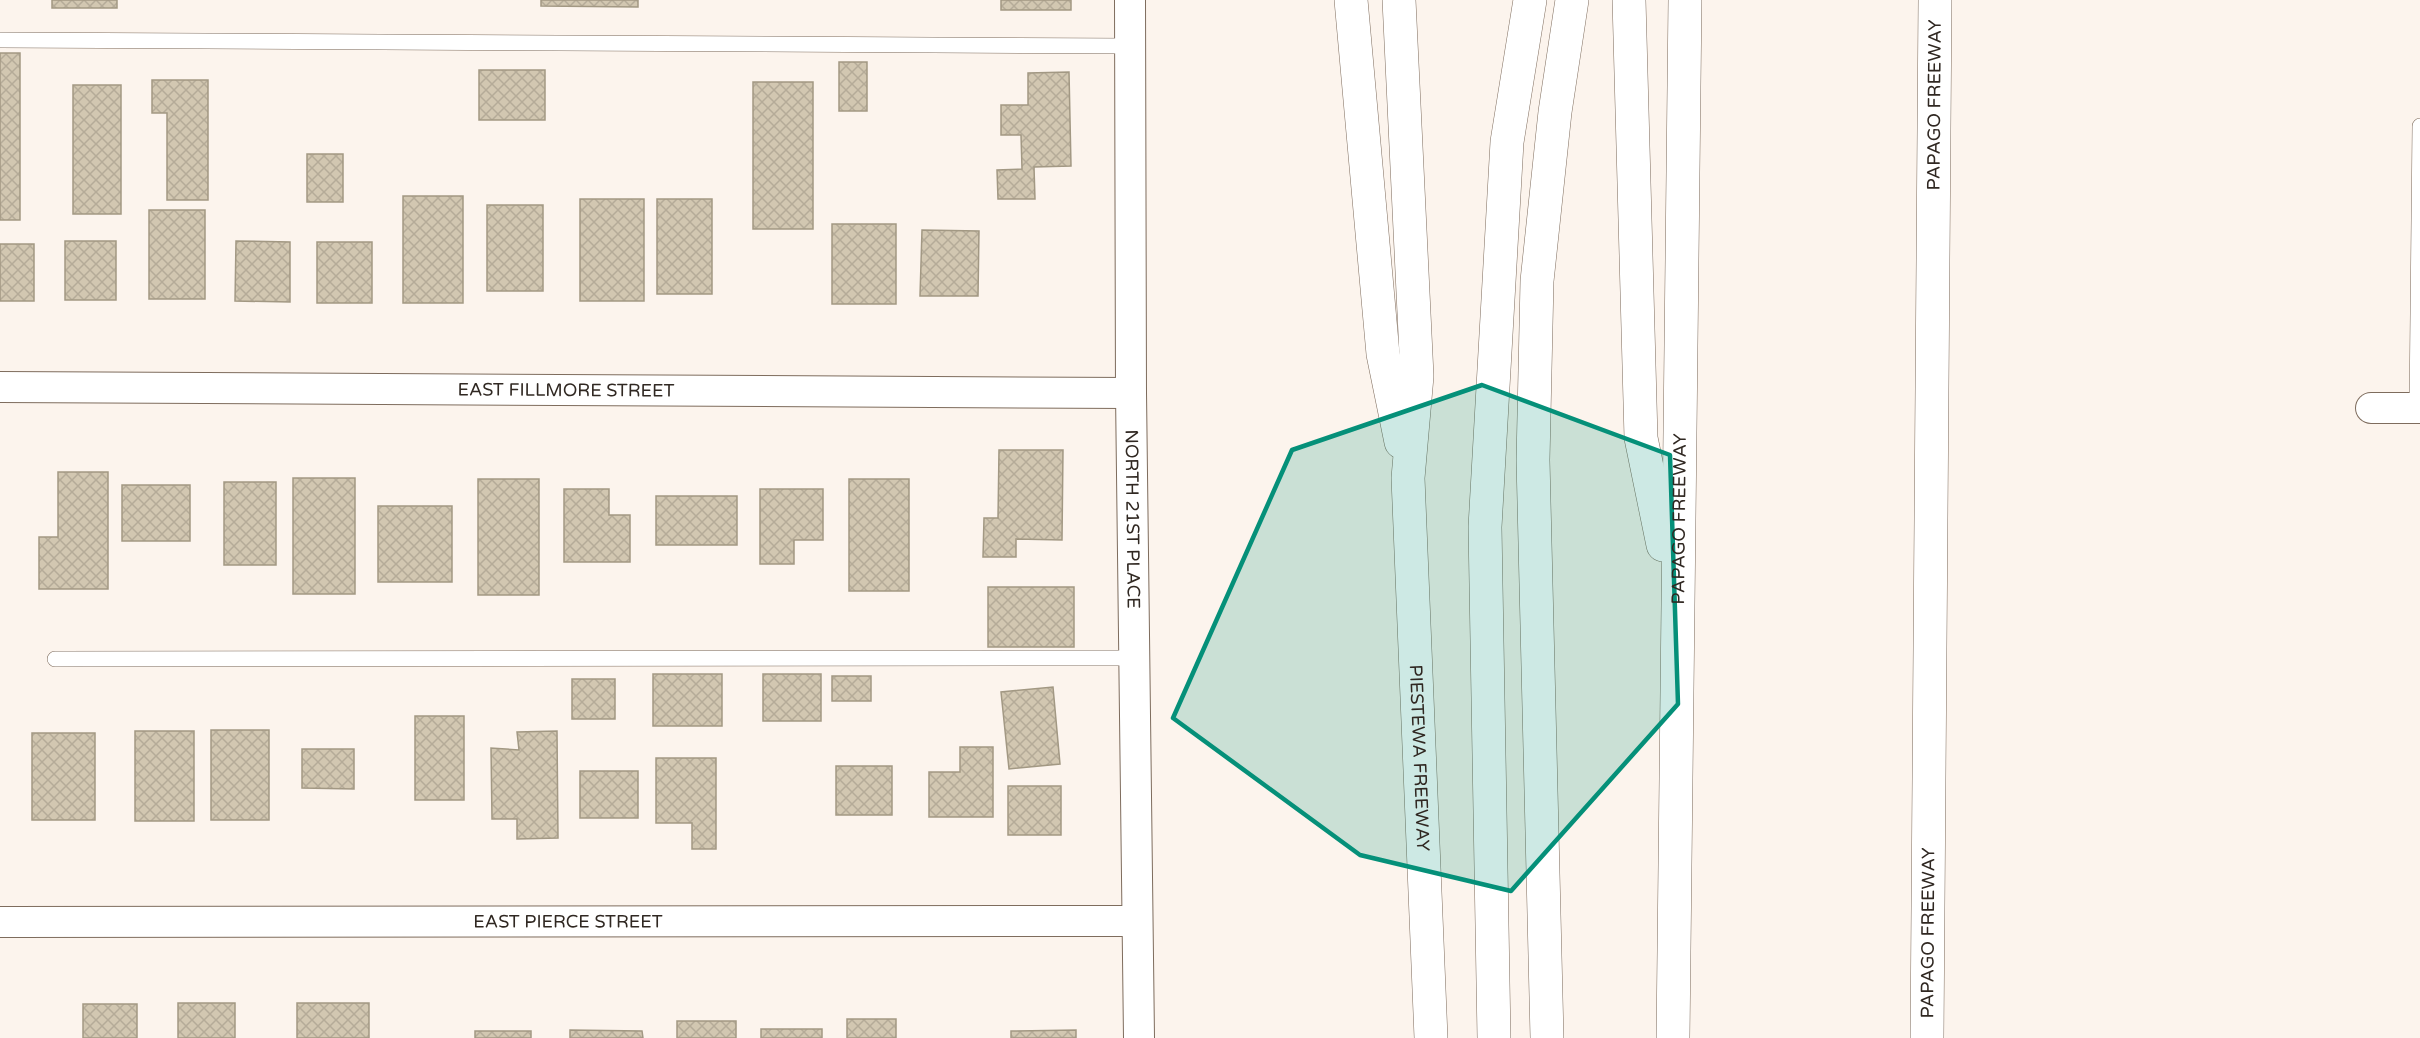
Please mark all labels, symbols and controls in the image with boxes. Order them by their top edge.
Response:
street label: PAPAGO FREEWAY [1923,19,1946,191]
street label: EAST FILLMORE STREET [457,378,675,402]
street label: NORTH 21ST PLACE [1120,429,1145,609]
street label: PAPAGO FREEWAY [1667,433,1691,605]
street label: PIESTEWA FREEWAY [1405,664,1434,852]
street label: PAPAGO FREEWAY [1916,847,1939,1019]
street label: EAST PIERCE STREET [473,910,663,933]

